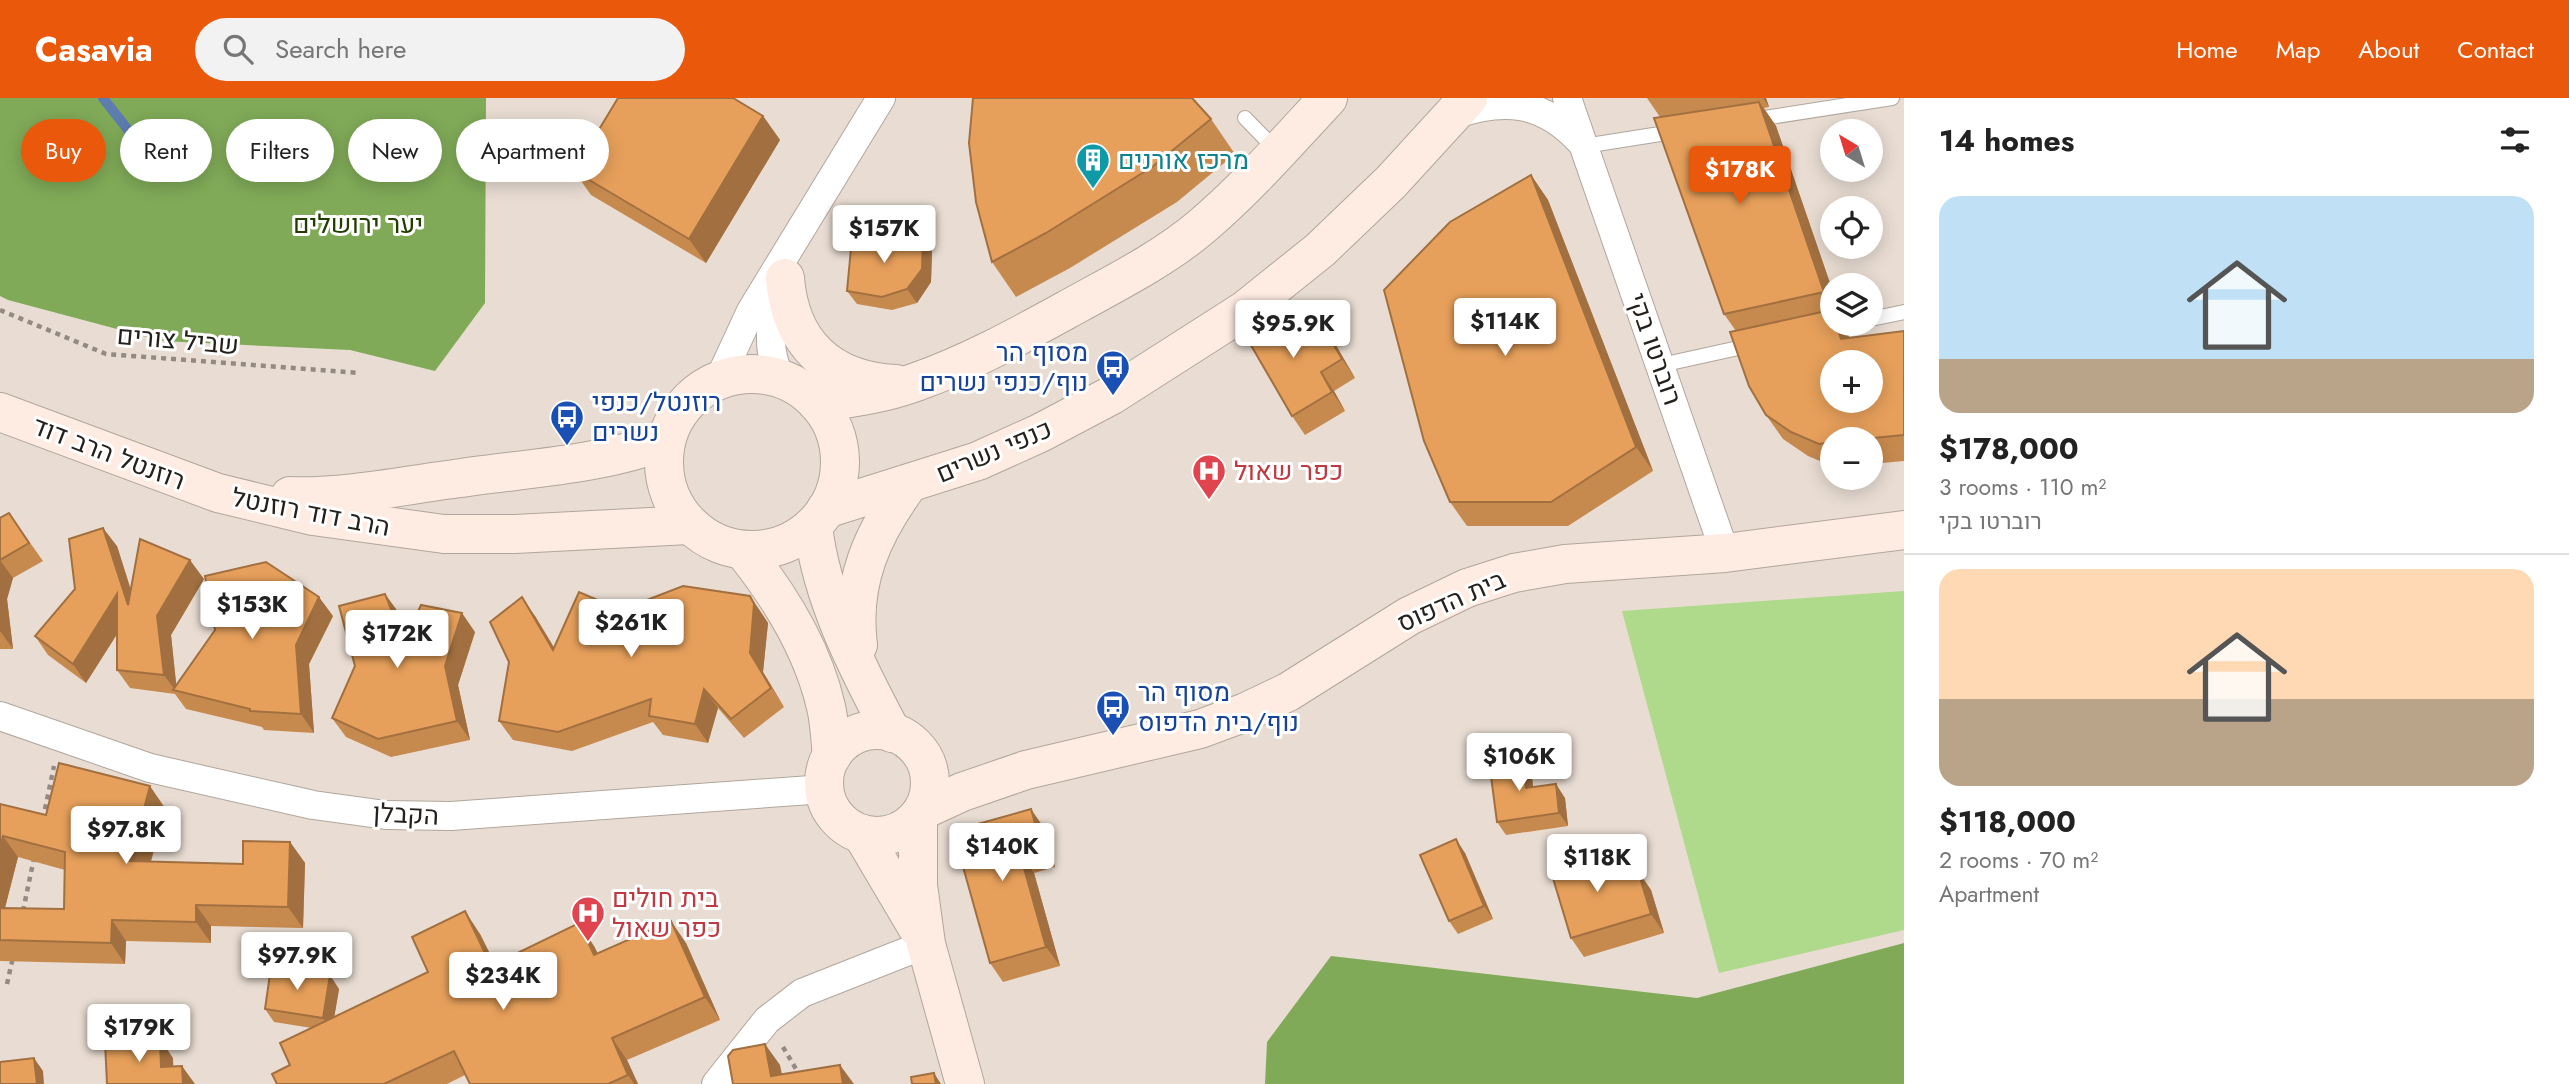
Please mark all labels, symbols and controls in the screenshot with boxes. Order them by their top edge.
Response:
search box [195,18,685,81]
text: Casavia [35,26,153,73]
icon: search [219,30,257,68]
text: Search here [275,30,406,68]
text: Home [2176,32,2238,67]
text: Map [2276,32,2320,67]
text: About [2358,32,2419,67]
text: Contact [2457,32,2534,67]
chip: Buy [21,119,106,182]
chip: Rent [120,119,212,182]
chip: Filters [226,119,334,182]
chip: New [348,119,442,182]
chip: Apartment [456,119,609,182]
north arrow [1820,119,1883,182]
map controls [1820,119,1883,490]
text: 14 homes [1939,119,2074,162]
icon: filters [2496,121,2534,159]
building icon: מרכז אורנים [1074,141,1112,190]
place label: מרכז אורנים [1118,141,1249,179]
pin: $178K [1691,146,1789,206]
text: $178K [1705,152,1775,186]
button: locate [1820,196,1883,259]
park label: יער ירושלים [293,205,423,243]
pin: $157K [835,206,933,265]
text: $157K [849,211,919,245]
icon: home [2174,242,2300,368]
button: layers [1820,273,1883,336]
street label: רוברטו בקי [1618,288,1692,410]
pin: $114K [1456,299,1554,358]
pin: $95.9K [1236,300,1350,360]
text: $114K [1470,304,1540,338]
text: $95.9K [1251,306,1335,340]
street label: שביל צורים [115,316,241,364]
place label: מסוף הר נוף/כנפי נשרים [920,333,1088,401]
bus stop icon: מסוף הר נוף/כנפי נשרים [1094,348,1132,397]
button: + [1820,350,1883,413]
place label: רוזנטל/כנפי נשרים [592,383,721,451]
bus stop icon: רוזנטל/כנפי נשרים [548,398,586,447]
street label: רוזנטל הרב דוד [27,406,191,500]
street label: כנפי נשרים [930,410,1058,492]
button: − [1820,427,1883,490]
text: $178,000 [1939,427,2079,470]
hospital icon: כפר שאול [1190,452,1228,501]
place label: כפר שאול [1234,452,1343,490]
text: 3 rooms · 110 m² [1939,470,2106,504]
street label: הרב דוד רוזנטל [229,478,393,546]
text: רוברטו בקי [1939,504,2042,538]
street label: בית הדפוס [1391,560,1512,642]
pin: $153K [203,582,301,641]
text: $153K [216,587,288,621]
pin: $261K [582,600,680,659]
text: $261K [595,605,667,639]
pin: $172K [348,610,446,670]
icon: home [2174,614,2300,740]
text: $172K [361,616,433,650]
place label: מסוף הר נוף/בית הדפוס [1138,673,1299,741]
bus stop icon: מסוף הר נוף/בית הדפוס [1094,688,1132,737]
pin: $106K [1470,734,1568,793]
text: $106K [1483,739,1555,773]
street label: הקבלן [372,793,440,835]
text: $118,000 [1939,800,2076,843]
pin: $97.8K [69,806,183,866]
text: $97.8K [87,812,165,846]
pin: $140K [953,824,1051,883]
text: $140K [965,829,1039,863]
pin: $118K [1548,834,1646,894]
text: $118K [1563,840,1631,874]
text: 2 rooms · 70 m² [1939,843,2098,877]
text: Apartment [1939,877,2039,911]
place label: בית חולים כפר שאול [612,879,721,947]
hospital icon: בית חולים כפר שאול [569,894,607,943]
pin: $97.9K [240,932,354,992]
text: $97.9K [257,938,337,972]
pin: $234K [454,953,552,1012]
text: $234K [465,958,541,992]
pin: $179K [90,1004,188,1064]
text: $179K [103,1010,175,1044]

